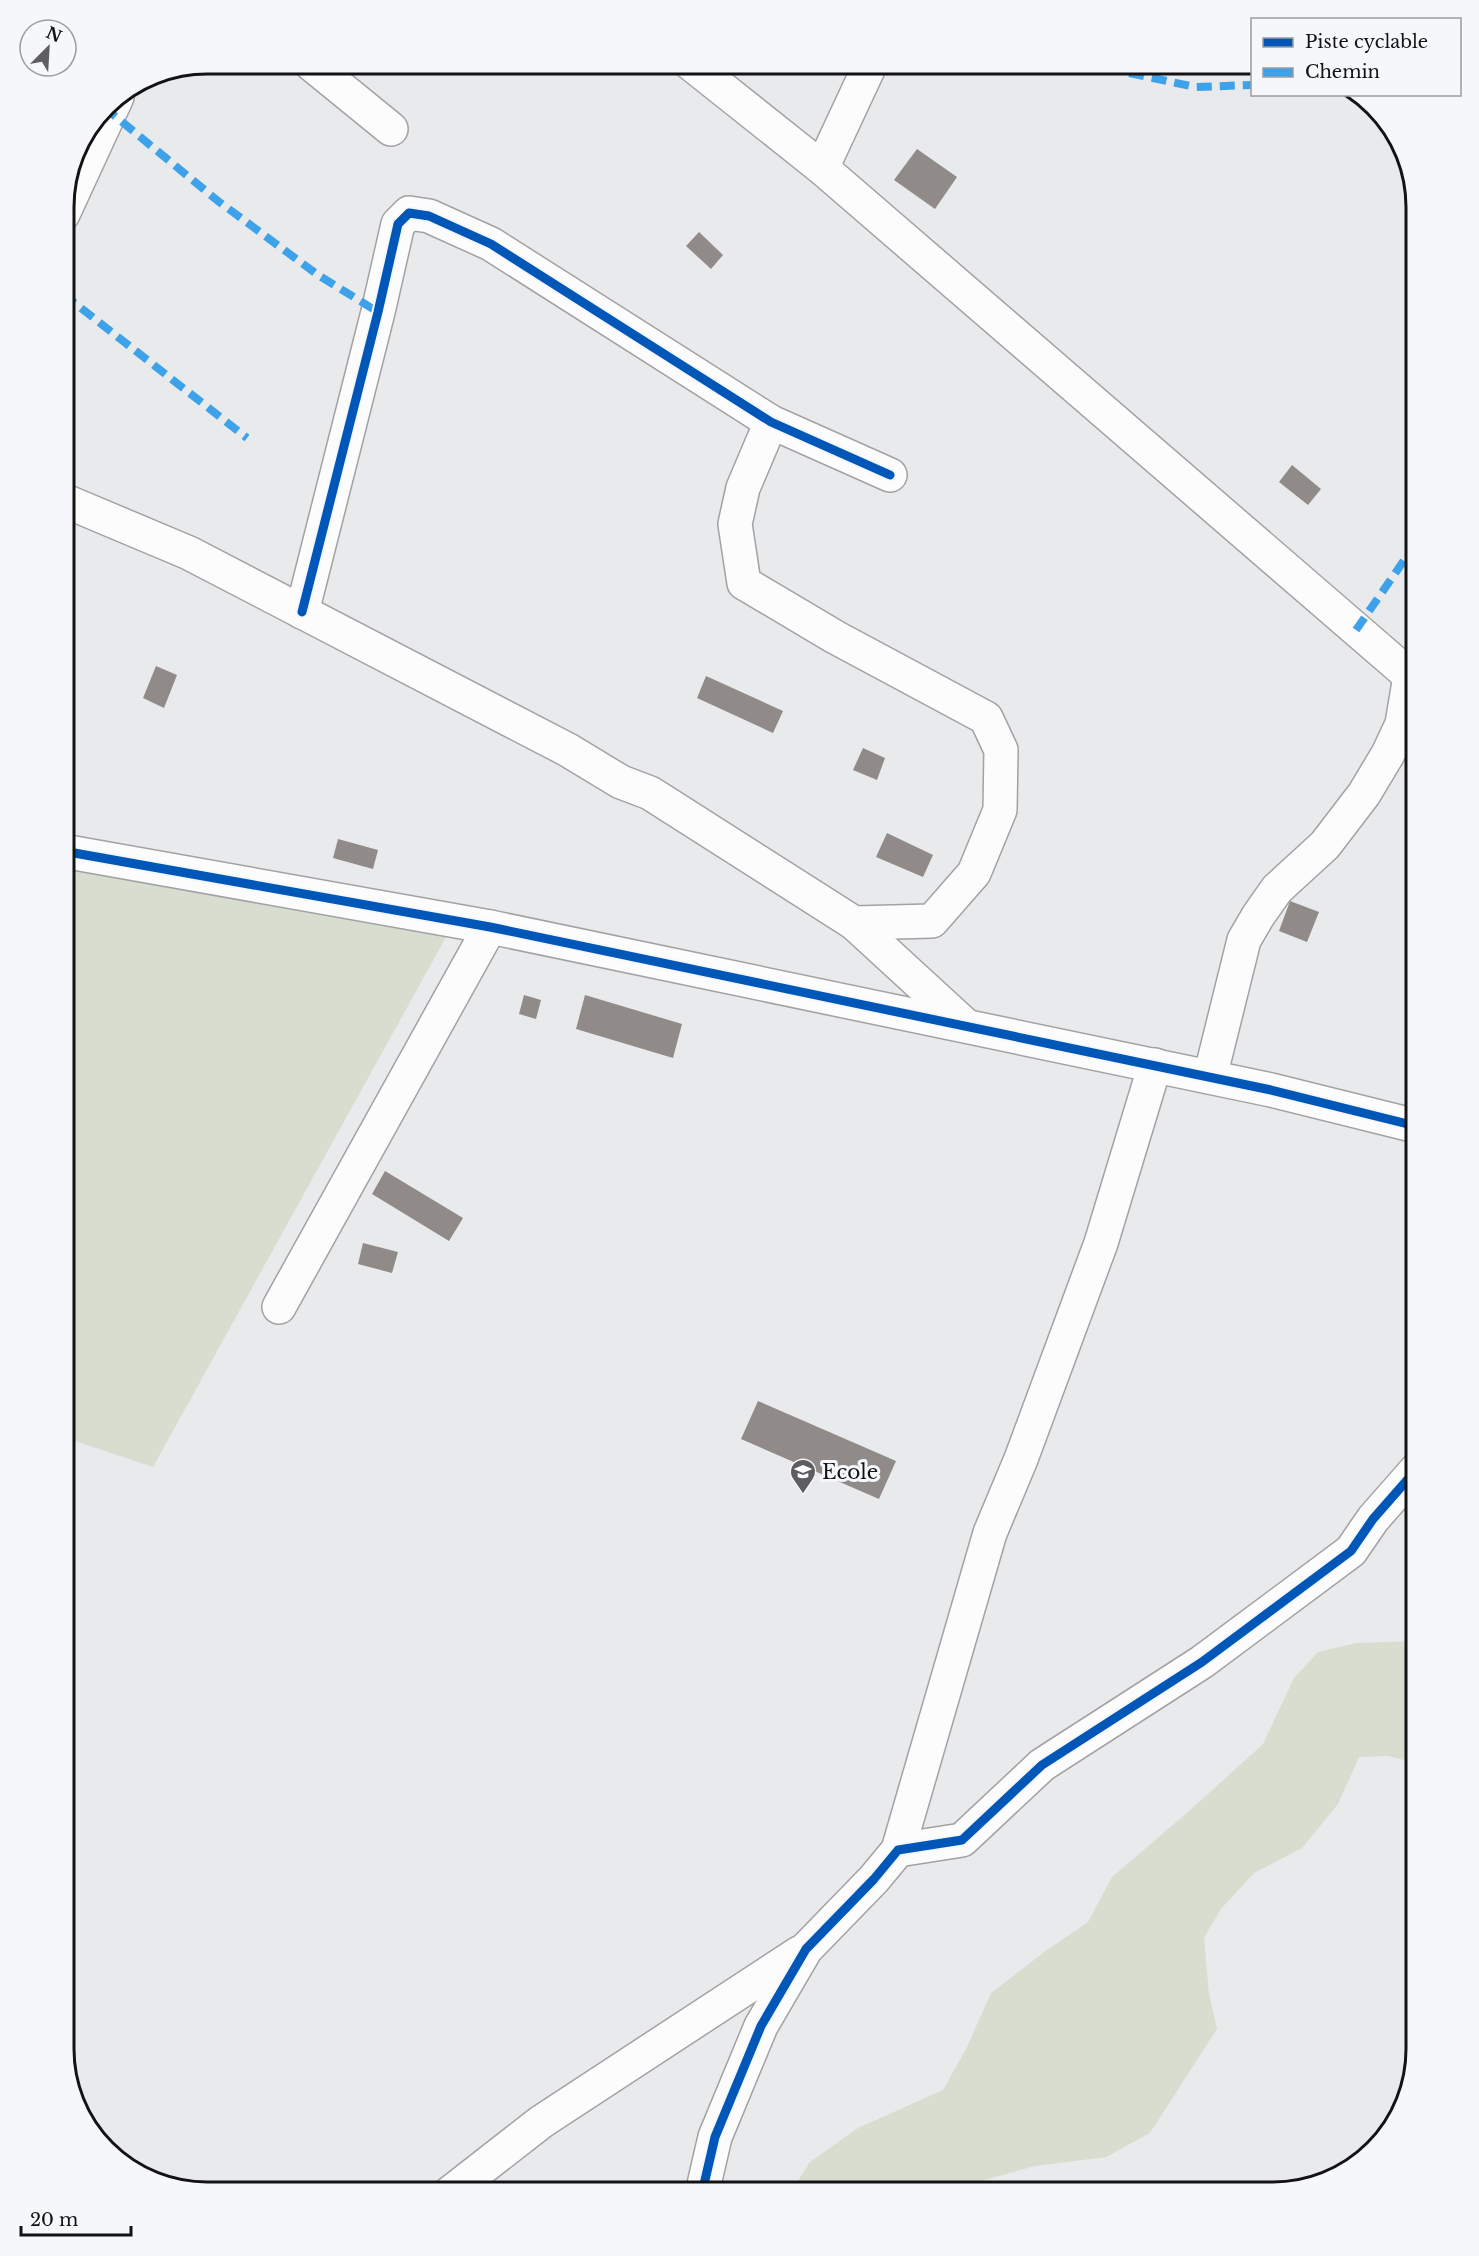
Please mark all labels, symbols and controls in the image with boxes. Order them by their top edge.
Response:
north arrow [18,18,78,78]
legend [1251,18,1461,96]
text: N [43,22,65,46]
text: Piste cyclable [1305,31,1428,53]
text: Chemin [1305,61,1380,83]
school or university icon: Ecole [788,1457,818,1495]
place label: Ecole [822,1460,878,1484]
scale bar [21,2199,130,2237]
text: 20 m [30,2209,78,2231]

